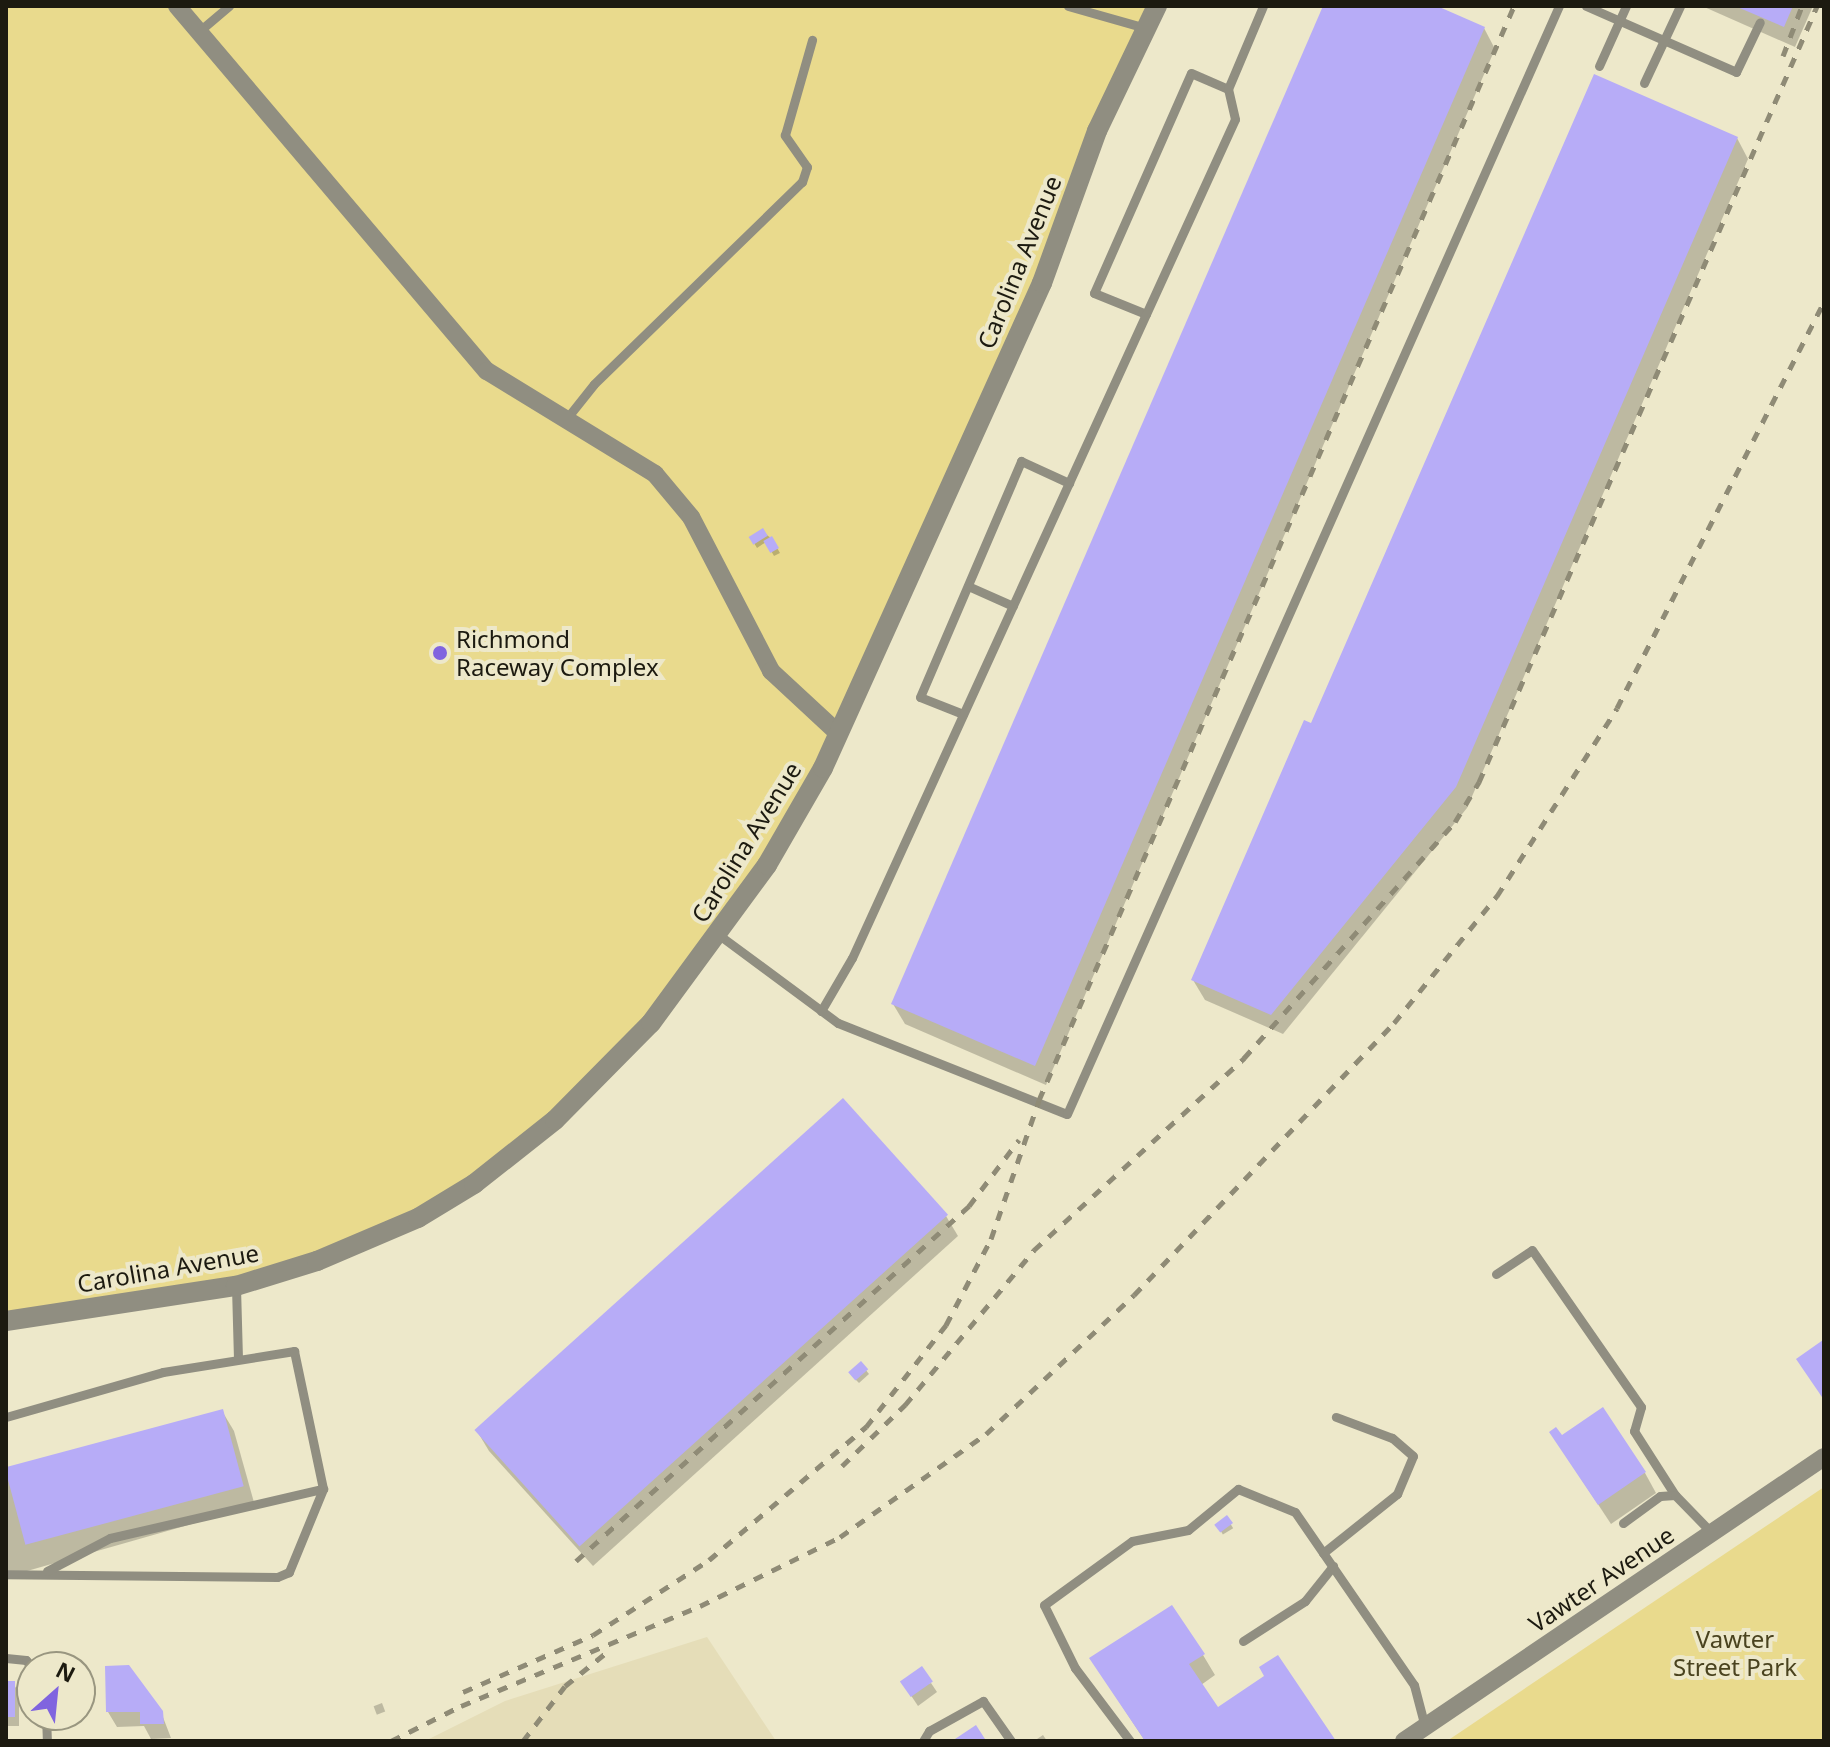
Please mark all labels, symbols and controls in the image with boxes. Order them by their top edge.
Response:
street label: Carolina Avenue [971,171,1067,353]
place label: Richmond Raceway Complex [456,625,659,681]
marker: Richmond Raceway Complex [431,644,449,662]
street label: Carolina Avenue [685,756,807,928]
street label: Carolina Avenue [75,1238,261,1298]
street label: Vawter Avenue [1523,1520,1679,1638]
park label: Vawter Street Park [1673,1625,1797,1681]
north arrow [16,1651,96,1731]
text: N [51,1654,81,1689]

